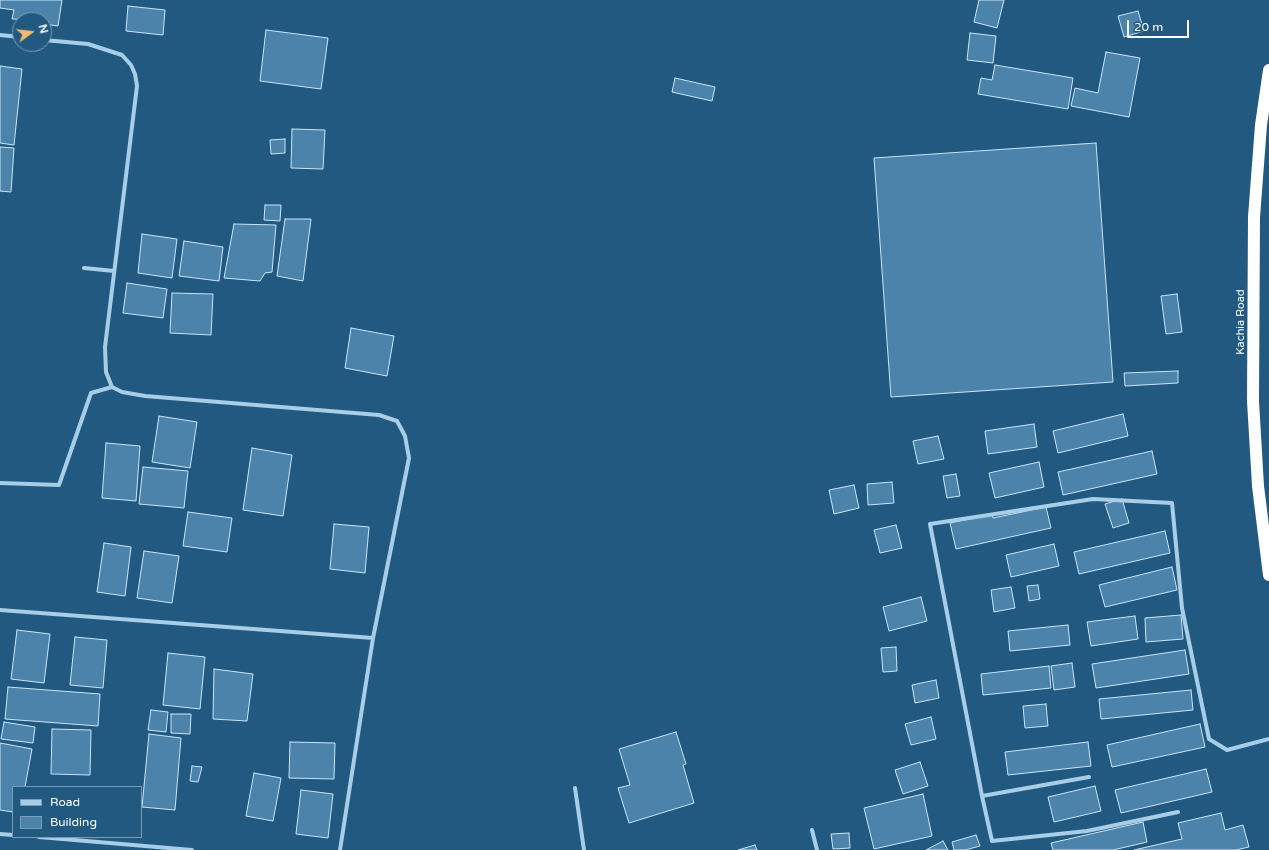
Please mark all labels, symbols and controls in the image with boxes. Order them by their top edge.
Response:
north arrow [12,12,52,52]
scale bar [1129,12,1191,38]
text: 20 m [1134,20,1163,34]
text: N [36,23,51,35]
street label: Kachia Road [1234,289,1248,355]
legend [12,786,142,838]
text: Road [50,795,80,809]
text: Building [50,815,97,829]

